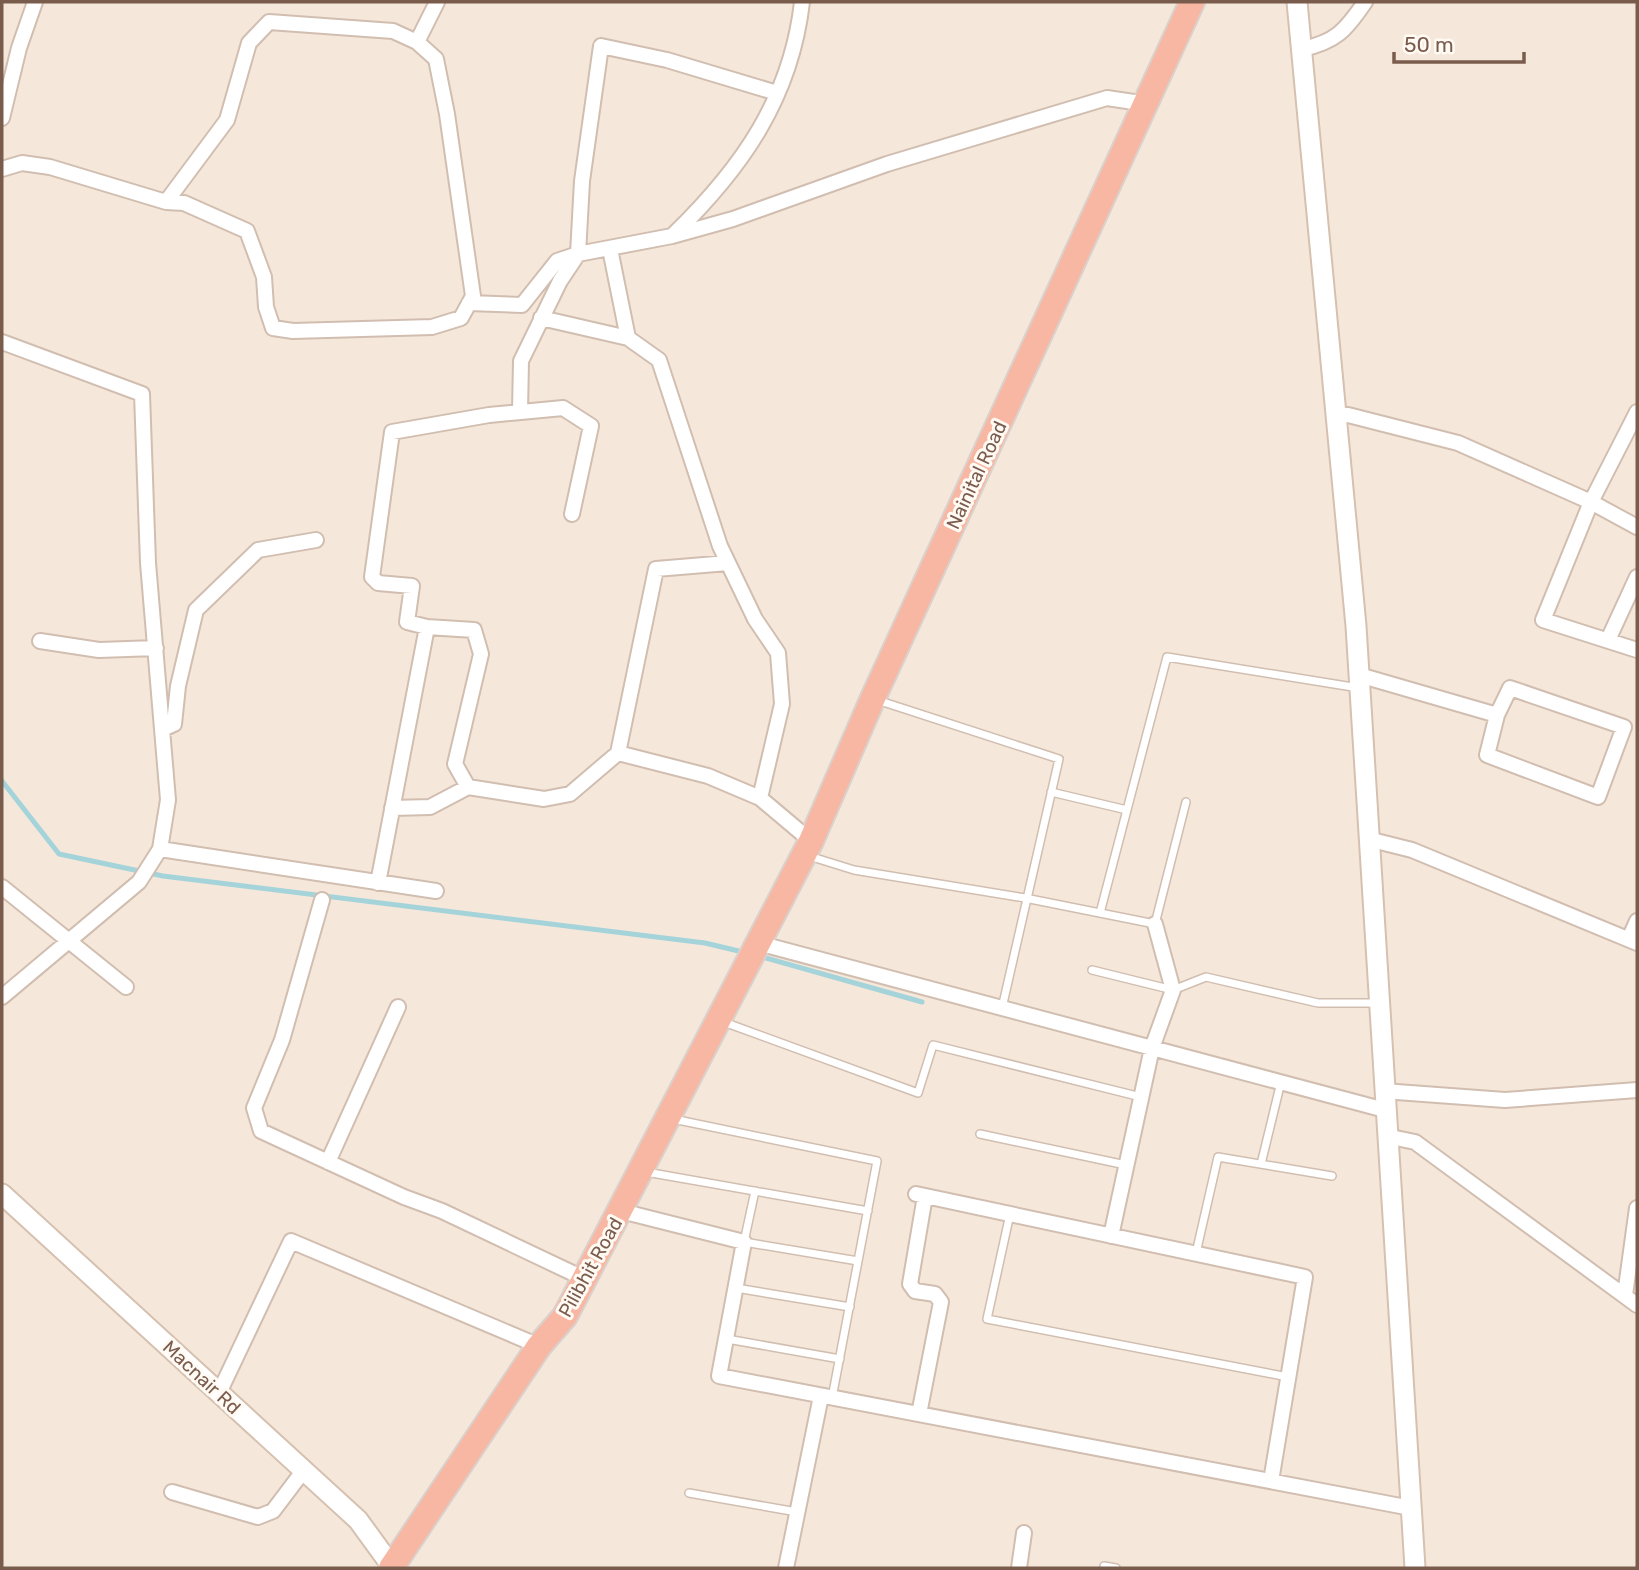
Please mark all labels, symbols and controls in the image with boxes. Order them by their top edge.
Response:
scale bar [1394,21,1524,65]
text: 50 m [1404,32,1454,57]
street label: Nainital Road [941,418,1012,533]
street label: Pilibhit Road [554,1213,627,1321]
street label: Macnair Rd [158,1336,245,1419]

